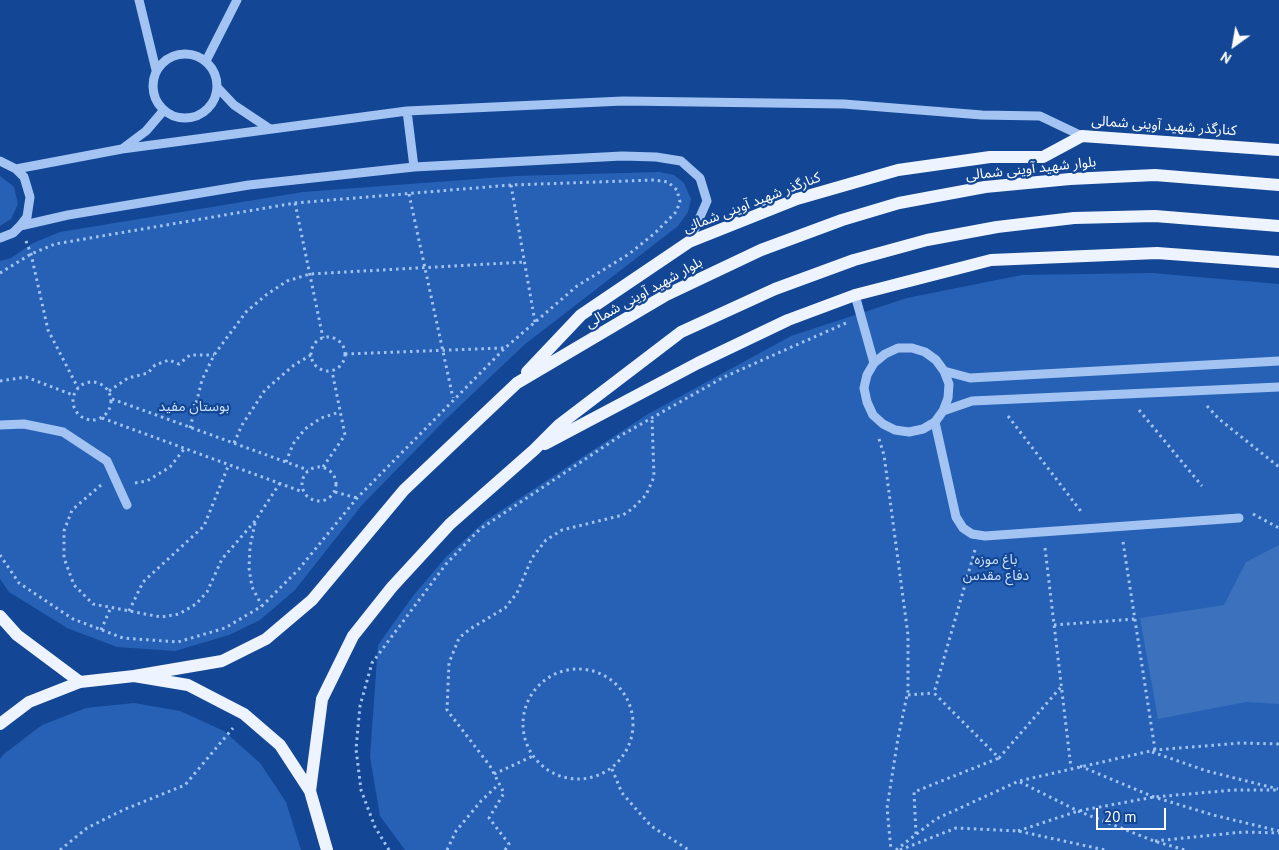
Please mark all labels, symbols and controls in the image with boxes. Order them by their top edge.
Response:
north arrow [1209,20,1259,70]
text: N [1217,48,1235,68]
street label: کنارگذر شهید آوینی شمالی [1091,113,1237,139]
street label: بلوار شهید آوینی شمالی [965,154,1097,184]
street label: کنارگذر شهید آوینی شمالی [681,169,823,237]
street label: بلوار شهید آوینی شمالی [583,254,705,332]
park label: بوستان مفید [159,399,229,415]
park label: باغ موزه دفاع مقدس [963,552,1029,584]
scale bar [1099,798,1169,830]
text: 20 m [1104,807,1137,826]

